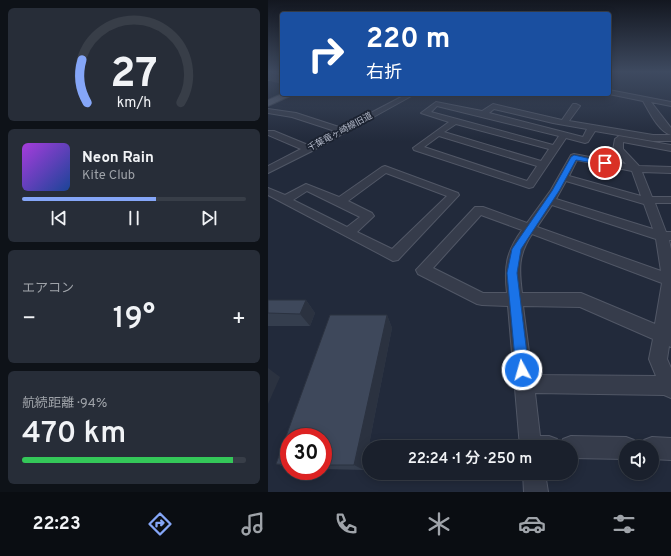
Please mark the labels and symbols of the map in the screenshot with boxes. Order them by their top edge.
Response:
street label: 千葉竜ヶ崎線旧道 [306,110,374,154]
pin [588,146,622,180]
position arrow [501,349,543,391]
speed limit sign: 30 [280,428,332,480]

